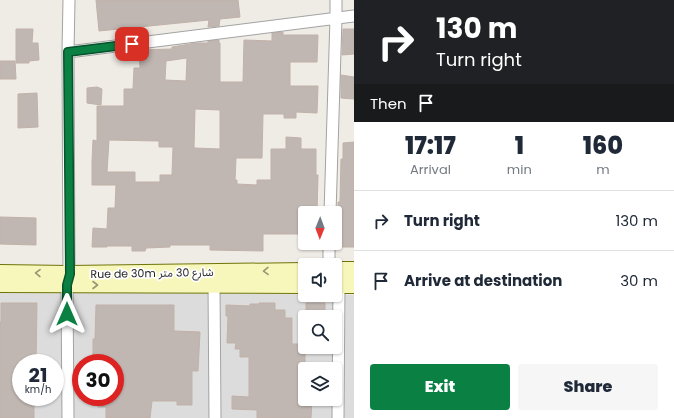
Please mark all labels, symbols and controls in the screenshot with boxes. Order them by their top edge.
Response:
text: 130 m [436,9,517,48]
icon: right [370,16,422,68]
pin [115,27,149,61]
icon: arrive [121,33,143,55]
text: Turn right [436,47,522,72]
icon: arrive [415,92,437,114]
text: Then [370,93,407,114]
text: 17:17 [405,129,456,162]
text: 1 [515,129,524,162]
text: 160 [583,129,623,162]
text: Arrival [410,160,451,179]
text: min [507,160,532,179]
text: m [596,160,610,179]
north arrow [298,206,342,250]
map controls [298,206,342,406]
icon: right [370,210,392,232]
text: Turn right [404,210,480,231]
text: 130 m [615,210,658,231]
button: sound [298,258,342,302]
street label: Rue de 30m شارع 30 متر [90,264,214,282]
one-way arrow [263,267,269,275]
one-way arrow [35,269,41,277]
icon: arrive [370,270,392,292]
text: Arrive at destination [404,270,562,291]
text: 30 m [620,270,658,291]
one-way arrow [92,281,98,289]
position arrow [46,293,88,335]
button: search [298,310,342,354]
speed limit sign: 30 [72,354,124,406]
text: 21 [29,361,47,389]
button: layers [298,362,342,406]
button: Exit [370,364,510,410]
button: Share [518,364,658,410]
text: km/h [25,382,51,397]

